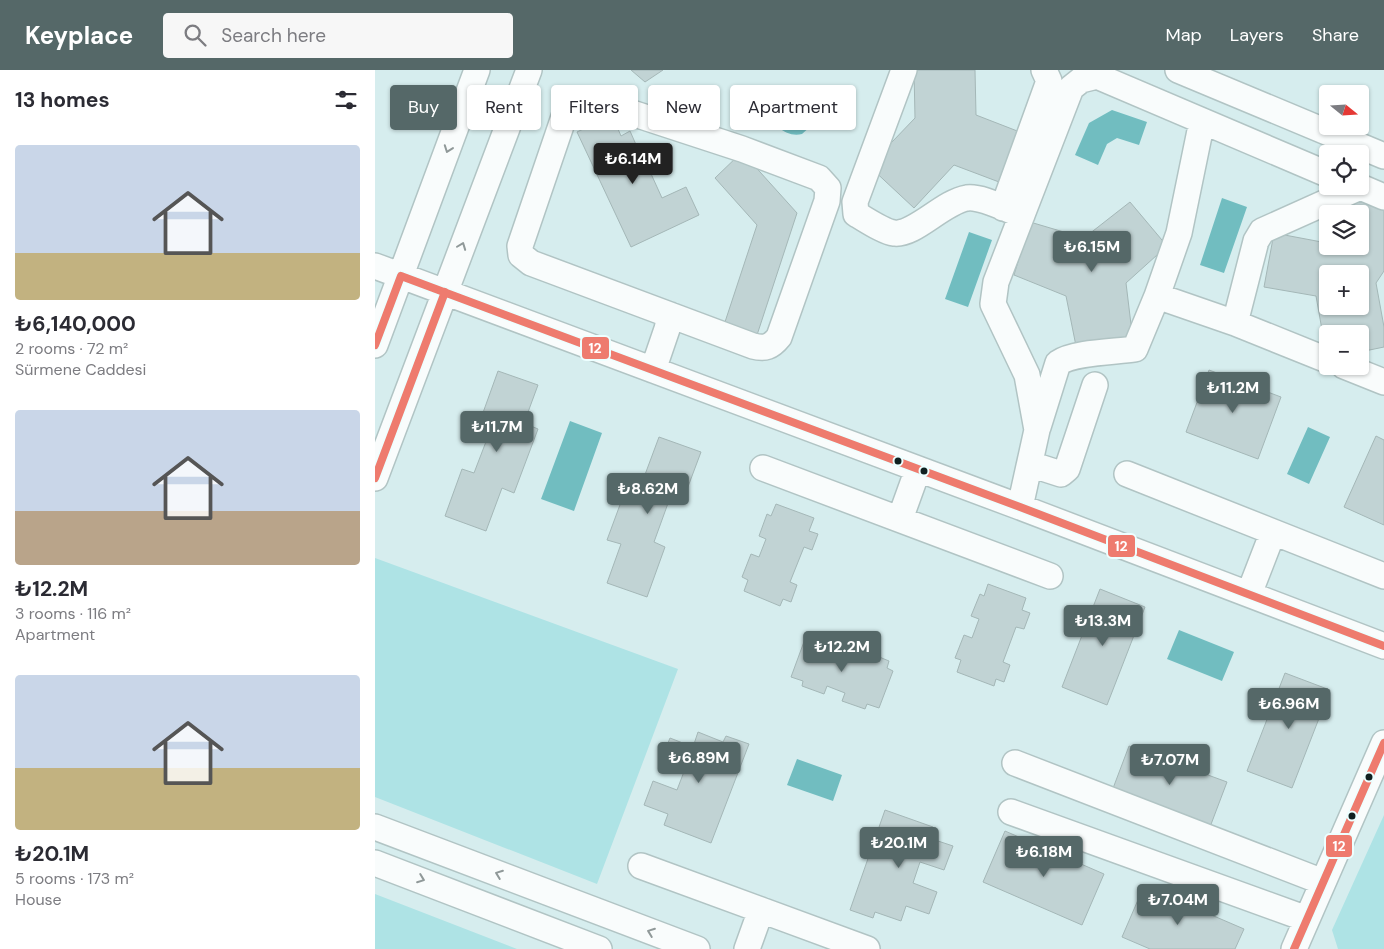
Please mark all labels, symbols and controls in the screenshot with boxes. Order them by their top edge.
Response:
search box [163,13,513,58]
text: Keyplace [25,20,133,51]
icon: search [181,21,209,49]
text: Search here [221,23,326,48]
text: Map [1166,23,1202,47]
text: Layers [1230,23,1284,47]
text: Share [1312,23,1359,47]
chip: Buy [390,85,457,130]
chip: Rent [467,85,541,130]
chip: Filters [551,85,638,130]
chip: New [648,85,720,130]
chip: Apartment [730,85,856,130]
north arrow [1319,85,1369,135]
map controls [1319,85,1369,375]
text: 13 homes [15,86,110,114]
icon: filters [332,86,360,114]
pin: ₺6.14M [592,142,674,185]
one-way arrow [444,144,454,152]
button: locate [1319,145,1369,195]
text: ₺6.14M [605,148,661,169]
icon: home [143,178,233,268]
button: layers [1319,205,1369,255]
pin: ₺6.15M [1051,230,1133,273]
text: ₺6.15M [1064,236,1120,257]
one-way arrow [456,242,467,251]
button: + [1319,265,1369,315]
text: ₺6,140,000 [15,310,136,338]
button: − [1319,325,1369,375]
line badge: 12 [581,336,610,360]
text: 2 rooms · 72 m² [15,338,128,359]
text: 12 [588,339,602,357]
text: Sürmene Caddesi [15,359,146,380]
pin: ₺11.2M [1192,372,1274,414]
text: ₺11.2M [1207,377,1259,398]
pin: ₺11.7M [456,410,538,453]
text: ₺11.7M [471,416,523,437]
icon: home [143,443,233,533]
unlabelled marker [893,456,903,466]
unlabelled marker [919,466,929,476]
pin: ₺8.62M [607,472,689,515]
text: ₺8.62M [618,478,678,499]
line badge: 12 [1107,534,1136,558]
text: 12 [1114,537,1128,555]
text: ₺12.2M [15,575,88,603]
text: 3 rooms · 116 m² [15,603,131,624]
pin: ₺13.3M [1062,604,1144,647]
text: ₺13.3M [1075,610,1131,631]
text: Apartment [15,624,95,645]
pin: ₺12.2M [801,630,883,673]
text: ₺12.2M [814,636,870,657]
pin: ₺6.96M [1248,688,1330,730]
text: ₺6.96M [1259,693,1319,714]
icon: home [143,708,233,798]
pin: ₺6.89M [658,742,740,784]
pin: ₺7.07M [1129,744,1211,786]
text: ₺6.89M [669,747,729,768]
text: ₺7.07M [1141,749,1199,770]
unlabelled marker [1364,772,1374,782]
unlabelled marker [1347,811,1357,821]
pin: ₺20.1M [858,826,940,869]
text: ₺20.1M [871,832,927,853]
line badge: 12 [1325,834,1353,858]
pin: ₺6.18M [1003,836,1085,878]
text: 12 [1332,837,1346,855]
text: ₺20.1M [15,840,89,868]
text: ₺6.18M [1016,841,1072,862]
text: 5 rooms · 173 m² [15,868,134,889]
one-way arrow [495,870,504,880]
one-way arrow [416,873,425,884]
pin: ₺7.04M [1137,884,1219,926]
text: House [15,889,62,910]
text: ₺7.04M [1148,889,1208,910]
one-way arrow [647,928,656,938]

